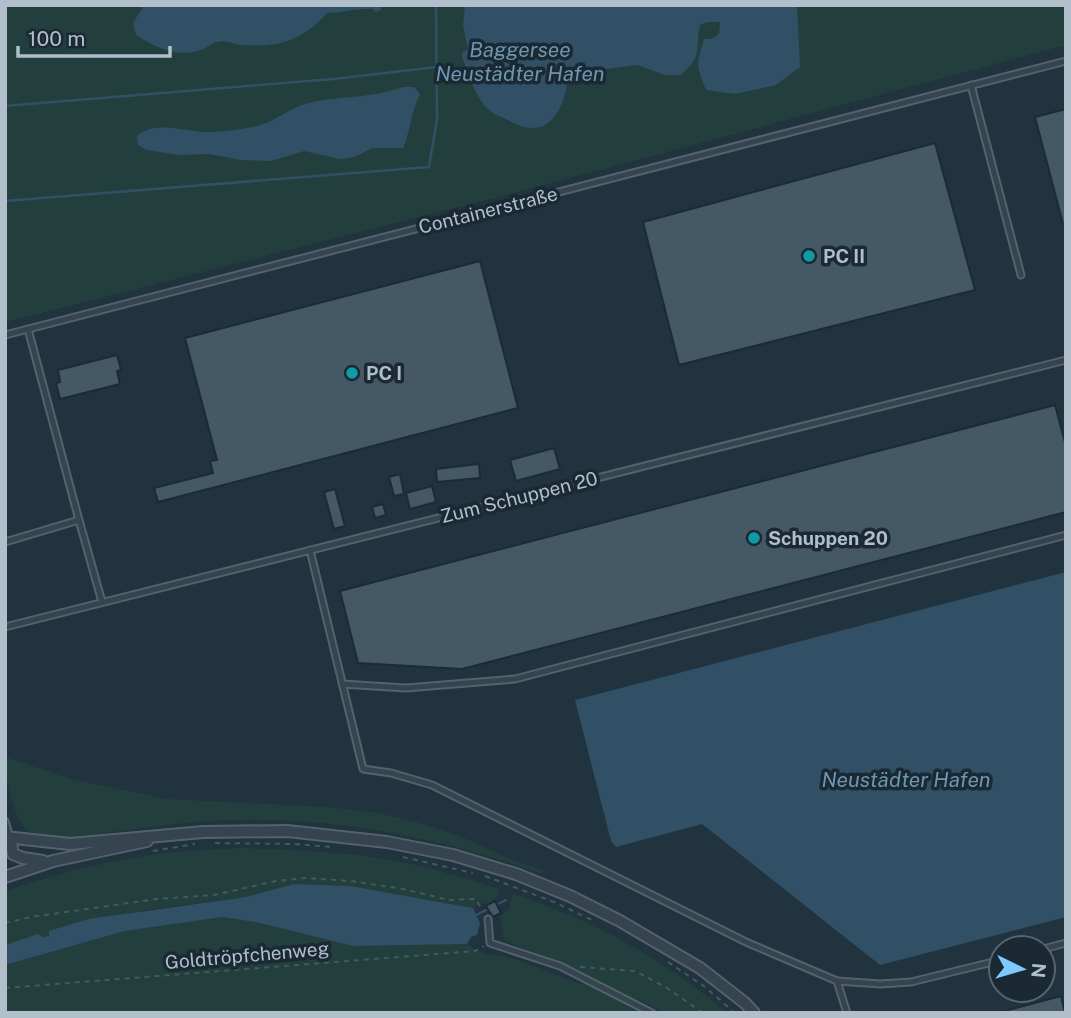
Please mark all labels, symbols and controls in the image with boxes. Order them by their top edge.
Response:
scale bar [18,14,170,58]
text: 100 m [28,26,85,51]
water label: Baggersee Neustädter Hafen [435,37,605,86]
street label: Containerstraße [416,182,560,238]
place label: PC II [823,245,865,267]
marker: PC II [801,248,817,264]
place label: PC I [366,362,402,384]
marker: PC I [344,365,360,381]
street label: Zum Schuppen 20 [438,467,600,527]
place label: Schuppen 20 [768,527,888,549]
marker: Schuppen 20 [746,530,762,546]
water label: Neustädter Hafen [821,767,991,792]
north arrow [987,934,1057,1004]
street label: Goldtröpfchenweg [164,937,330,973]
text: N [1027,962,1051,979]

